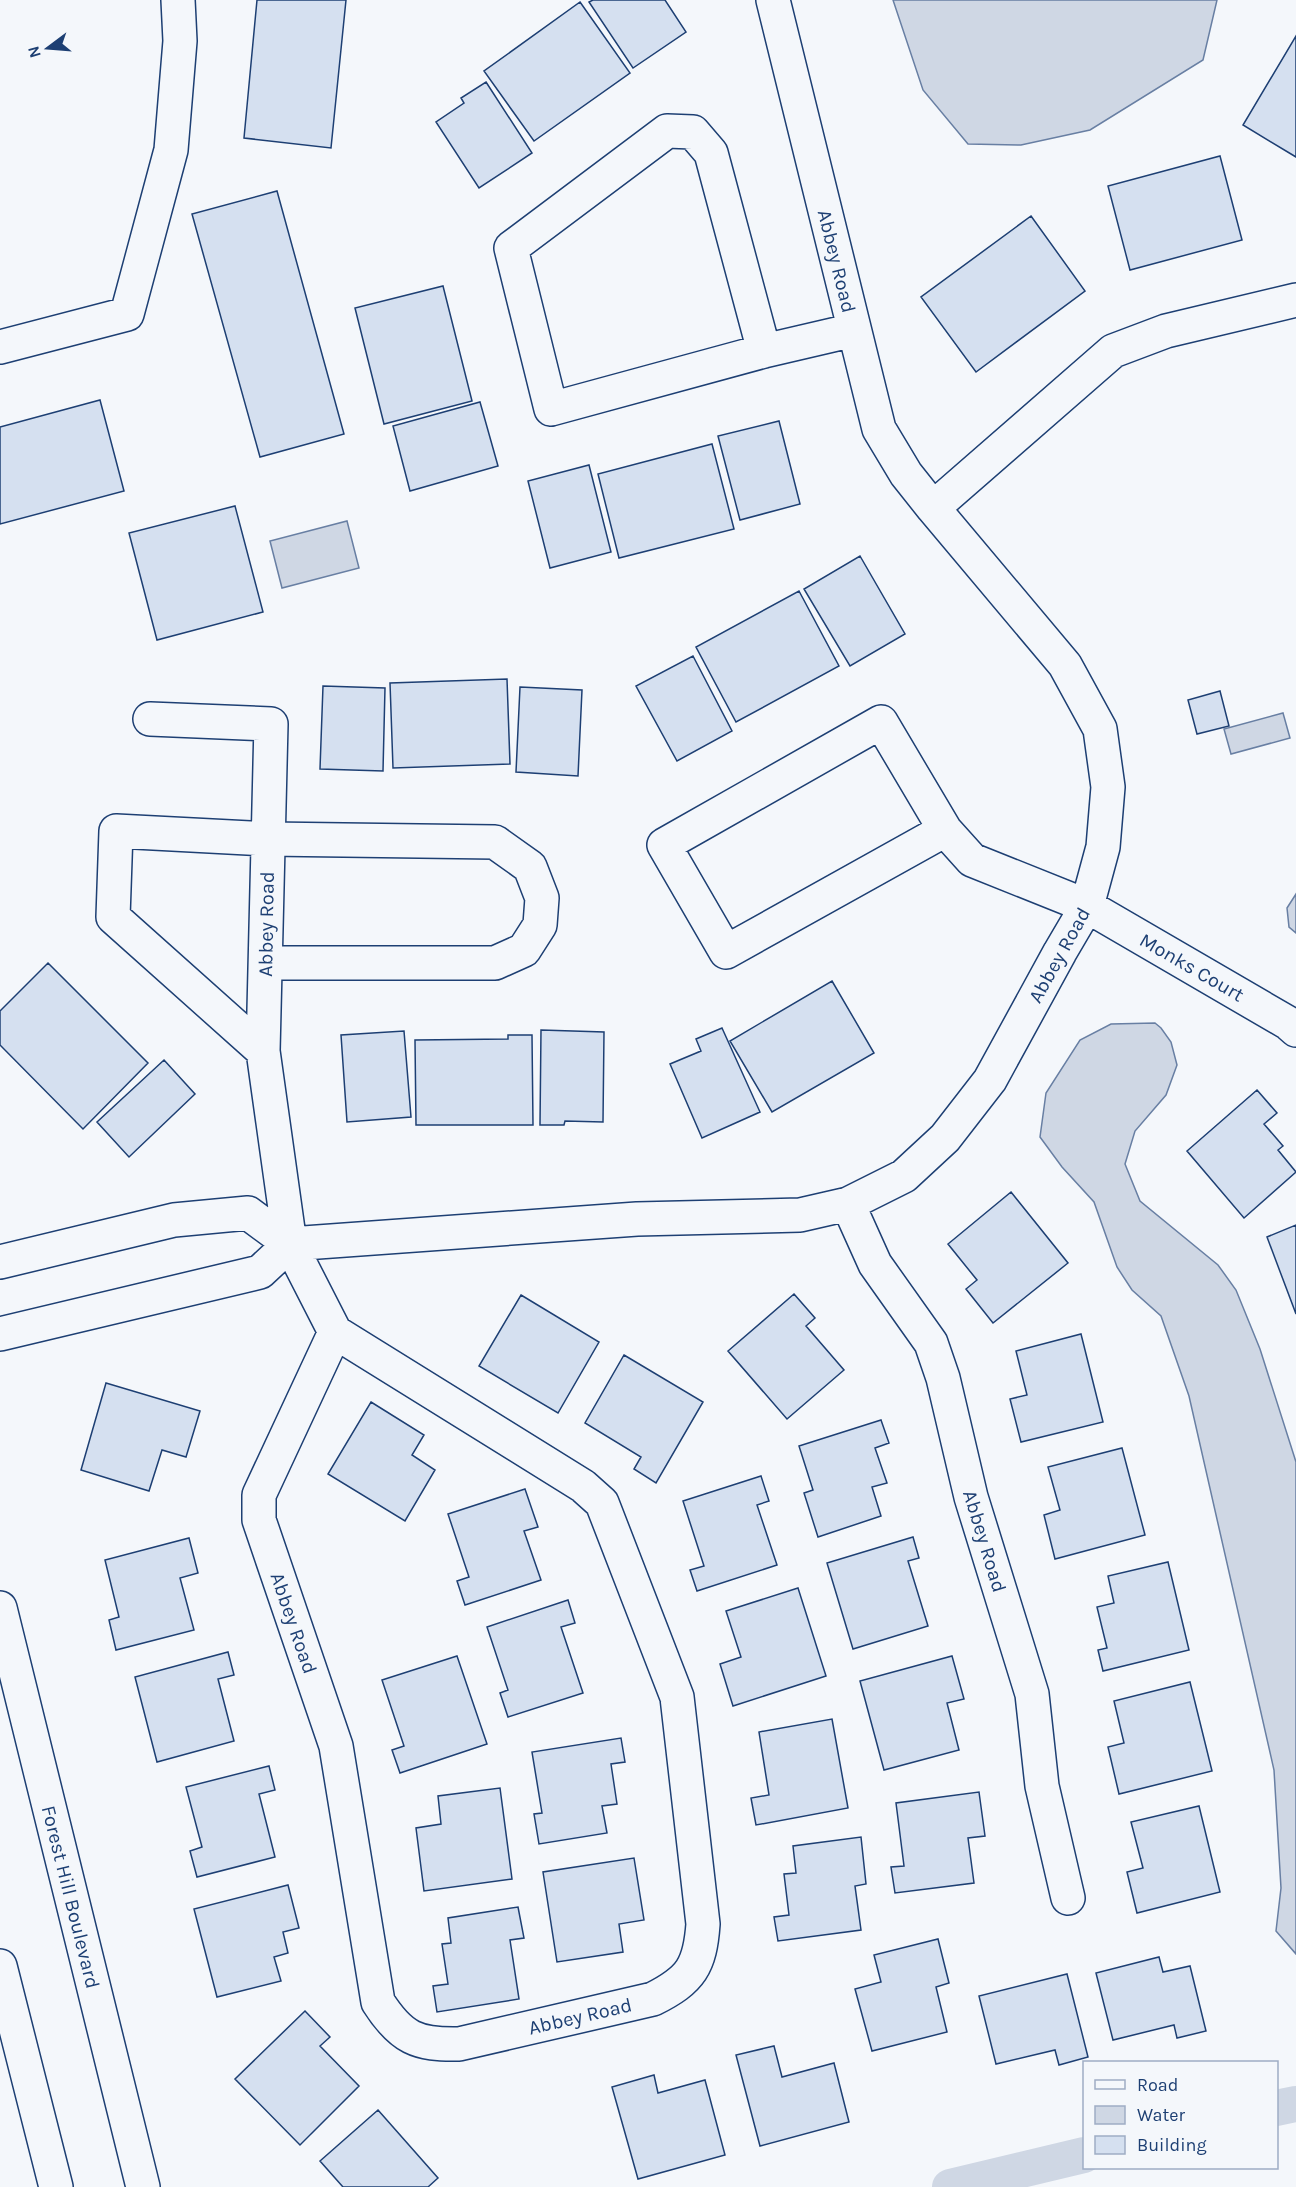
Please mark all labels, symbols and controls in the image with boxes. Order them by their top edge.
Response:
north arrow [18,18,78,78]
text: N [23,44,45,60]
street label: Abbey Road [813,207,860,315]
street label: Abbey Road [254,871,279,977]
street label: Abbey Road [1024,904,1095,1007]
street label: Monks Court [1136,928,1248,1007]
street label: Abbey Road [958,1487,1011,1595]
street label: Abbey Road [265,1570,322,1677]
street label: Forest Hill Boulevard [37,1803,104,1991]
street label: Abbey Road [526,1993,634,2040]
legend [1083,2061,1278,2169]
text: Road [1137,2074,1178,2096]
text: Water [1137,2104,1185,2126]
text: Building [1137,2134,1207,2156]

